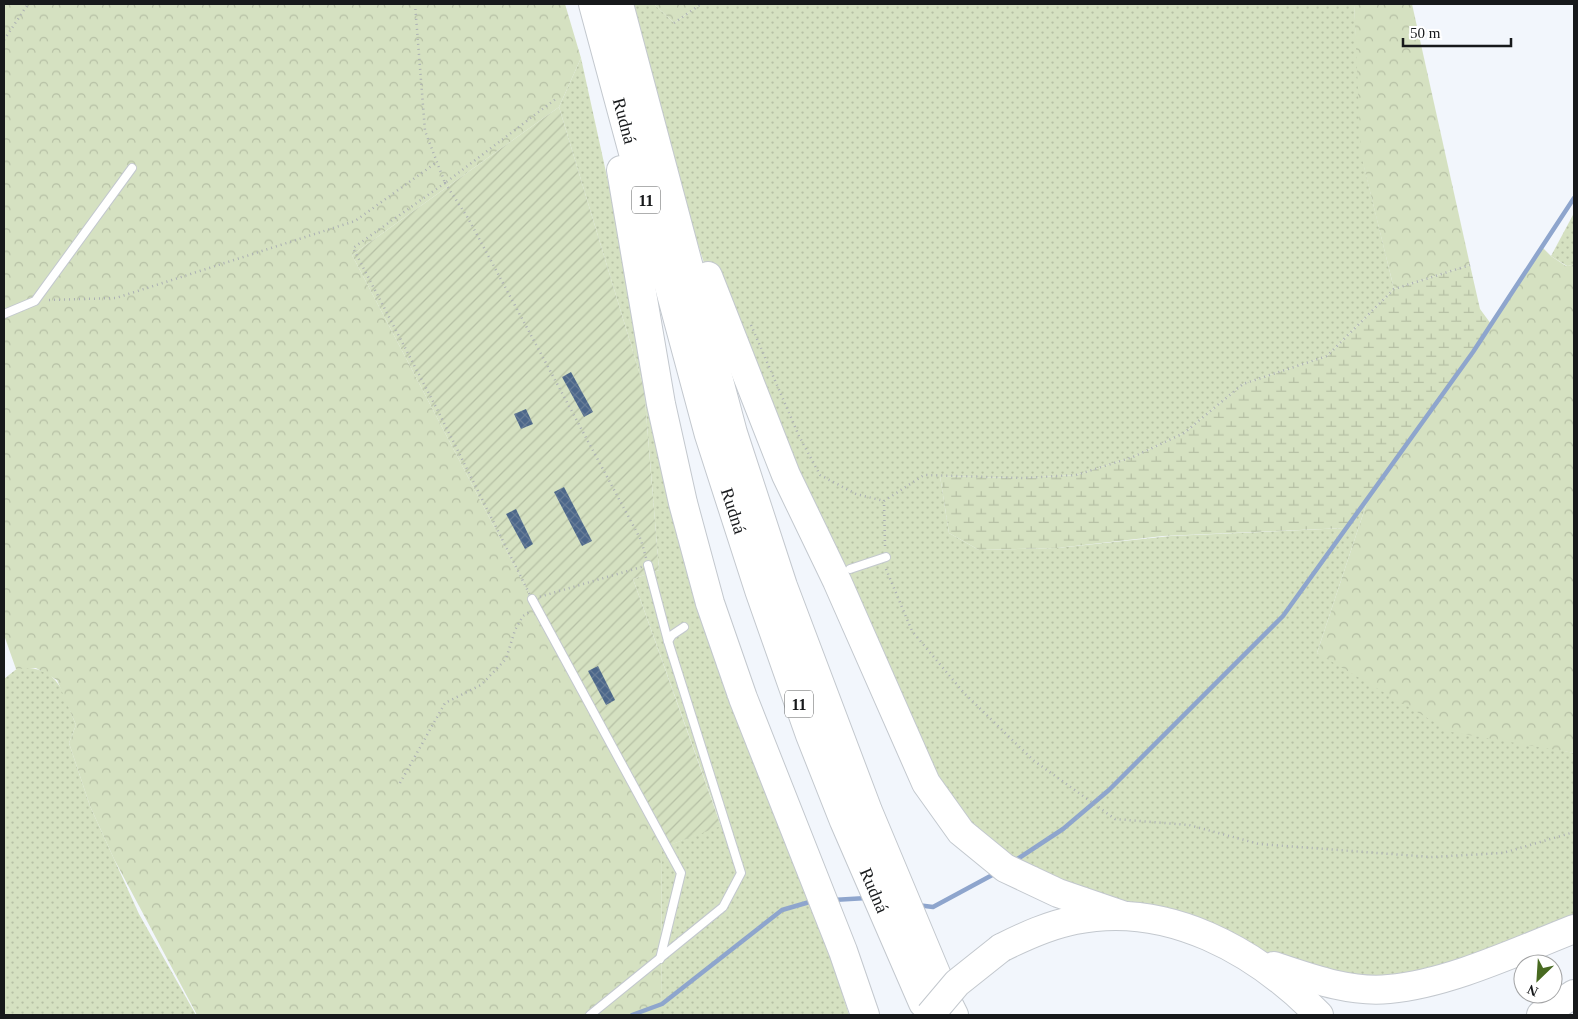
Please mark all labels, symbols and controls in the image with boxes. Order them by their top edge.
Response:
scale bar [1403,15,1510,47]
text: 50 m [1410,25,1441,41]
street label: Rudná [609,96,640,146]
road number: 11 [632,186,660,214]
street label: Rudná [717,485,750,536]
road number: 11 [785,691,813,718]
street label: Rudná [856,865,893,916]
north arrow [1513,954,1563,1004]
text: N [1525,981,1540,999]

